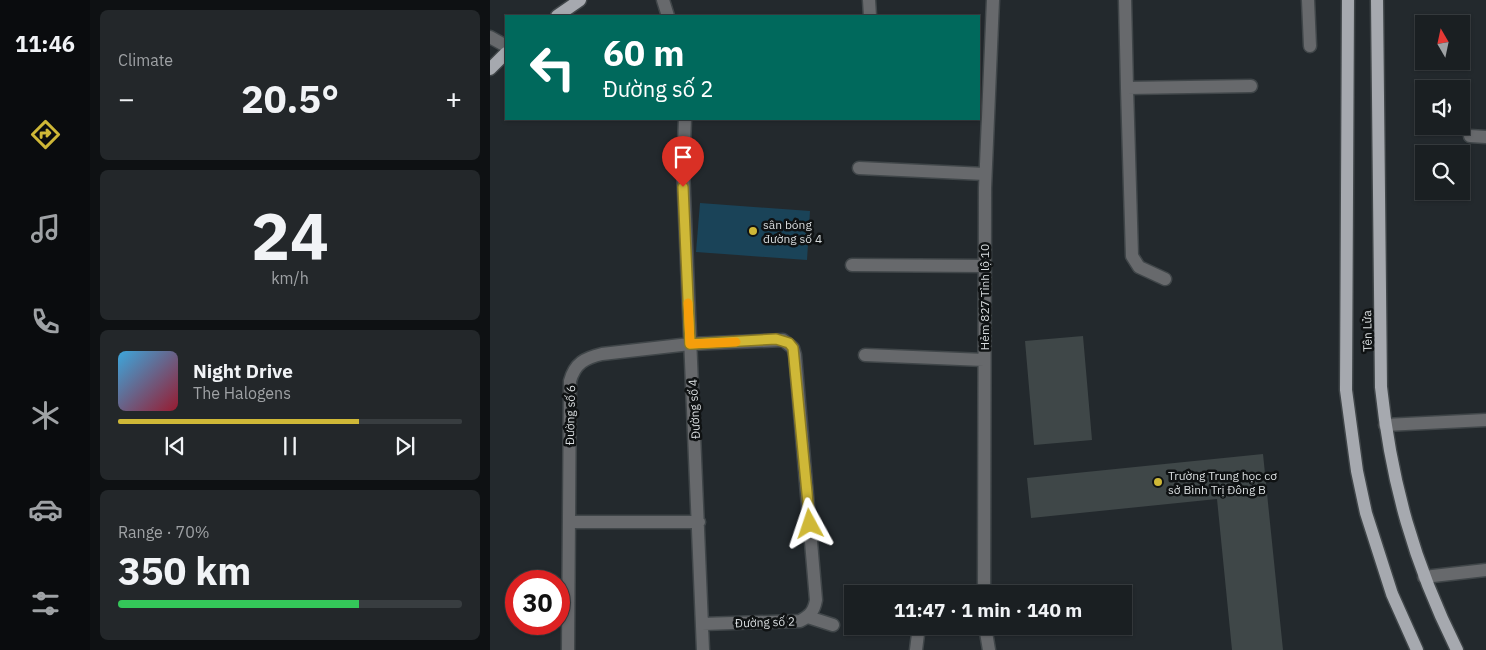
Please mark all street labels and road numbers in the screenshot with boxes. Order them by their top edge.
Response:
street label: Hẻm 827 Tỉnh lộ 10 [977,244,992,350]
street label: Tên Lửa [1359,310,1375,352]
street label: Đường số 4 [685,379,703,439]
street label: Đường số 6 [562,385,578,445]
street label: Đường số 2 [735,613,795,631]

